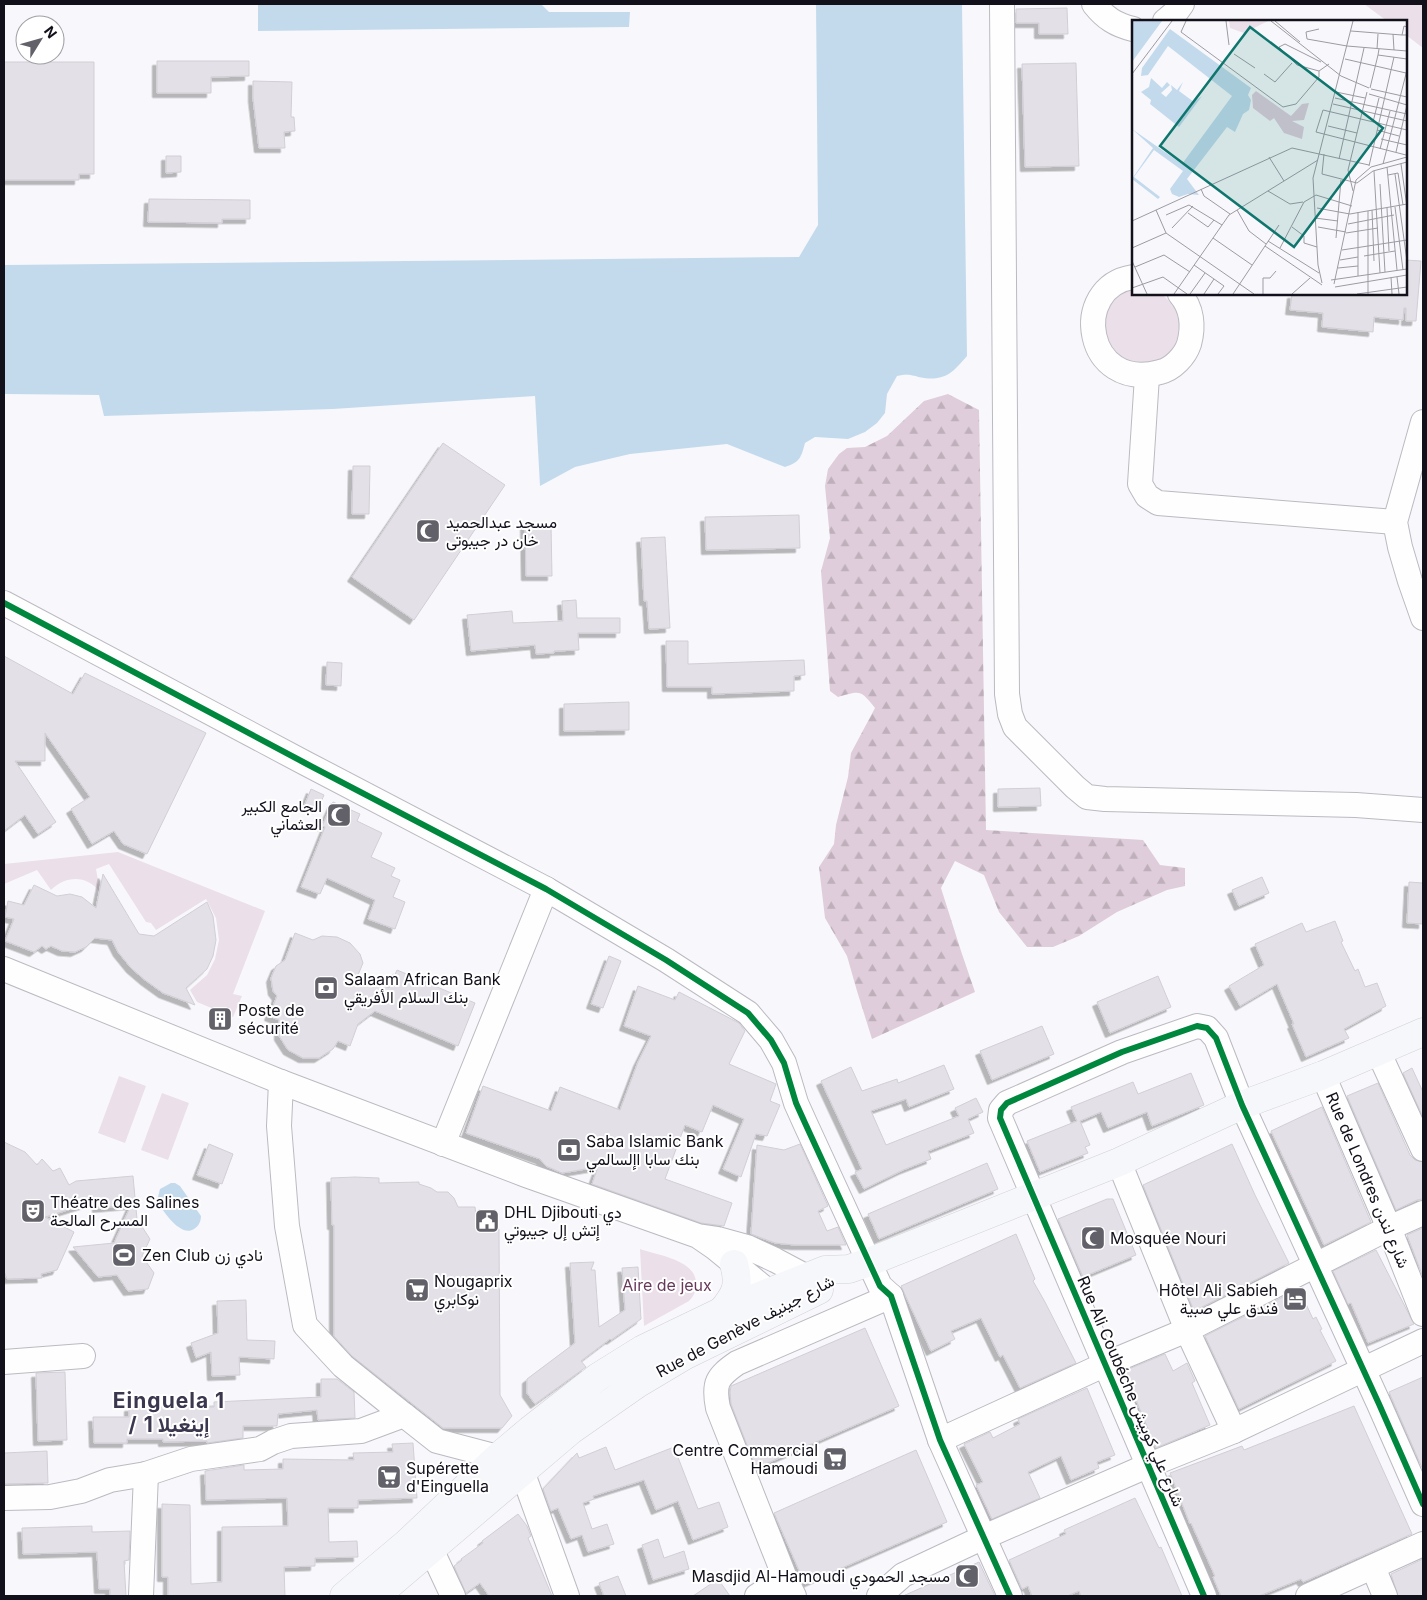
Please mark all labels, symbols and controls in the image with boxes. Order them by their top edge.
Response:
north arrow [15,15,65,65]
inset map [1132,20,1407,295]
text: N [41,22,61,41]
place label: مسجد عبدالحمید خان در جیبوتی [446,512,557,551]
mosque icon: مسجد عبدالحمید خان در جیبوتی [415,518,441,544]
place label: الجامع الكبير العثماني [240,796,322,838]
mosque icon: الجامع الكبير العثماني [326,802,352,828]
place label: Salaam African Bank بنك السلام الأفريقي [344,969,501,1011]
bank icon: Salaam African Bank بنك السلام الأفريقي [313,975,339,1001]
place label: Poste de sécurité [238,1000,304,1038]
building icon: Poste de sécurité [207,1006,233,1032]
street label: Rue de Londres شارع لندن [1320,1089,1414,1272]
place label: Saba Islamic Bank بنك سابا اإلسالمي [586,1131,724,1173]
bank icon: Saba Islamic Bank بنك سابا اإلسالمي [556,1137,582,1163]
place label: Théatre des Salines المسرح المالحة [50,1192,199,1232]
theatre icon: Théatre des Salines المسرح المالحة [20,1198,46,1224]
place label: DHL Djibouti دي إتش إل جيبوتي [504,1202,622,1244]
public building icon: DHL Djibouti دي إتش إل جيبوتي [474,1208,500,1234]
mosque icon: Mosquée Nouri [1080,1225,1106,1251]
place label: Mosquée Nouri [1110,1228,1226,1248]
sports icon: Zen Club نادي زن [111,1242,137,1268]
place label: Zen Club نادي زن [142,1245,263,1269]
place label: Nougaprix نوكابري [434,1271,513,1313]
street label: Rue de Genève شارع جينيف [653,1271,838,1383]
street label: Rue Ali Coubéche شارع علي كوبيش [1070,1273,1189,1511]
park label: Aire de jeux [622,1275,712,1295]
supermarket icon: Nougaprix نوكابري [404,1277,430,1303]
place label: Hôtel Ali Sabieh فندق علي صبية [1159,1280,1278,1322]
hotel icon: Hôtel Ali Sabieh فندق علي صبية [1282,1286,1308,1312]
district label: Einguela 1 / إينغيلا 1 [113,1388,225,1439]
place label: Centre Commercial Hamoudi [672,1440,818,1478]
supermarket icon: Centre Commercial Hamoudi [822,1446,848,1472]
place label: Supérette d'Einguella [406,1458,489,1496]
supermarket icon: Supérette d'Einguella [376,1464,402,1490]
mosque icon: Masdjid Al-Hamoudi مسجد الحمودي [954,1563,980,1589]
place label: Masdjid Al-Hamoudi مسجد الحمودي [691,1566,950,1590]

